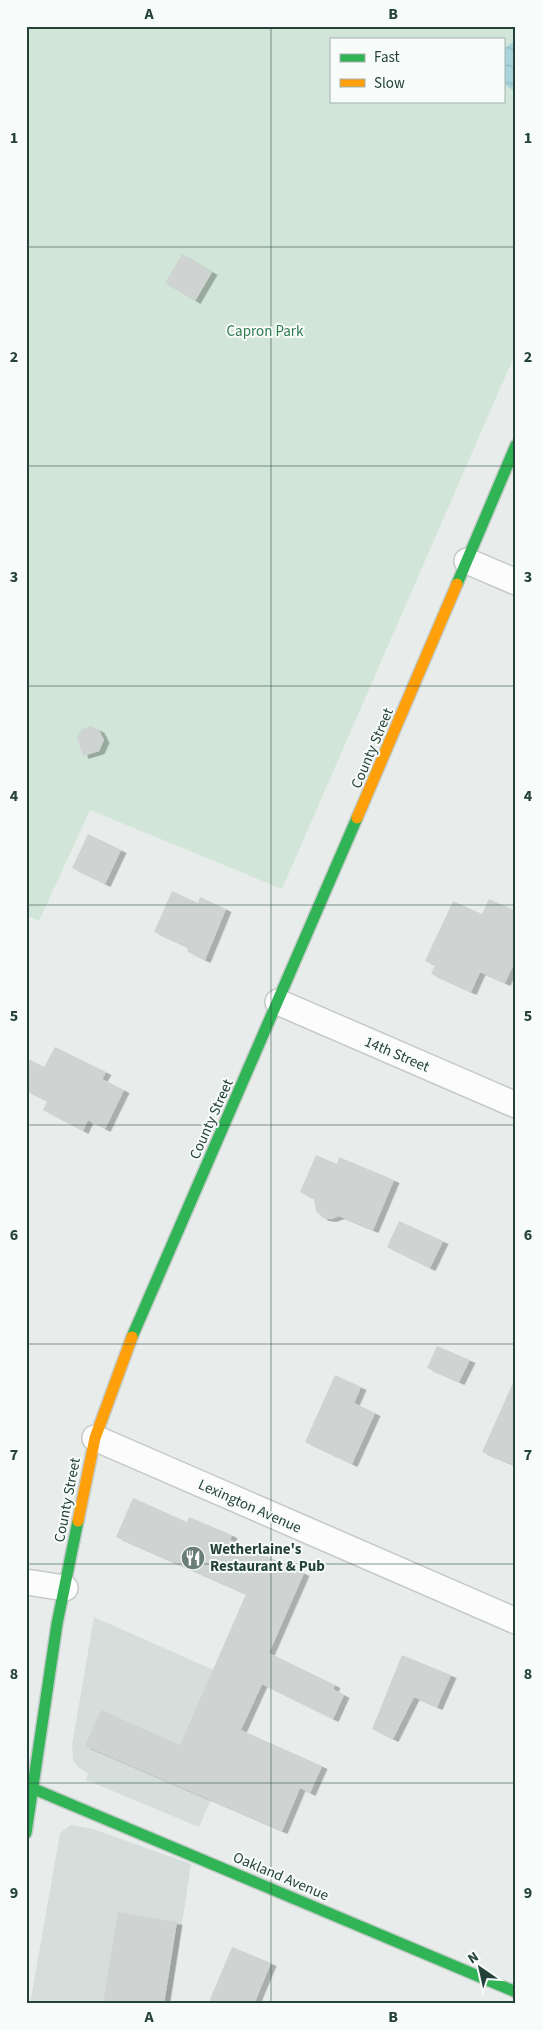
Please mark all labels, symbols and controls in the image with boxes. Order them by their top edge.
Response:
text: A [143,3,154,25]
text: B [388,3,398,25]
legend [330,38,504,102]
text: Fast [374,47,400,68]
text: Slow [374,73,405,94]
text: 1 [10,127,18,149]
text: 1 [524,127,532,149]
park label: Capron Park [227,321,304,342]
text: 2 [10,346,18,368]
text: 2 [524,346,532,368]
text: 3 [10,566,18,588]
text: 3 [524,566,532,588]
street label: County Street [346,705,399,792]
text: 4 [10,785,19,807]
text: 4 [524,785,533,807]
text: 5 [10,1005,18,1027]
text: 5 [524,1005,532,1027]
street label: 14th Street [361,1031,433,1078]
street label: County Street [184,1076,238,1163]
text: 6 [10,1224,18,1246]
text: 6 [524,1224,532,1246]
text: 7 [10,1444,18,1466]
text: 7 [524,1444,532,1466]
street label: County Street [49,1456,86,1544]
street label: Lexington Avenue [195,1474,305,1539]
place label: Wetherlaine's Restaurant & Pub [210,1539,325,1577]
restaurant icon: Wetherlaine's Restaurant & Pub [180,1545,206,1571]
text: 8 [10,1663,18,1685]
text: 8 [524,1663,532,1685]
street label: Oakland Avenue [230,1847,332,1906]
text: 9 [10,1882,18,1904]
text: 9 [524,1882,532,1904]
north arrow [454,1942,504,1992]
text: N [464,1947,483,1969]
text: A [143,2006,154,2028]
text: B [388,2006,398,2028]

